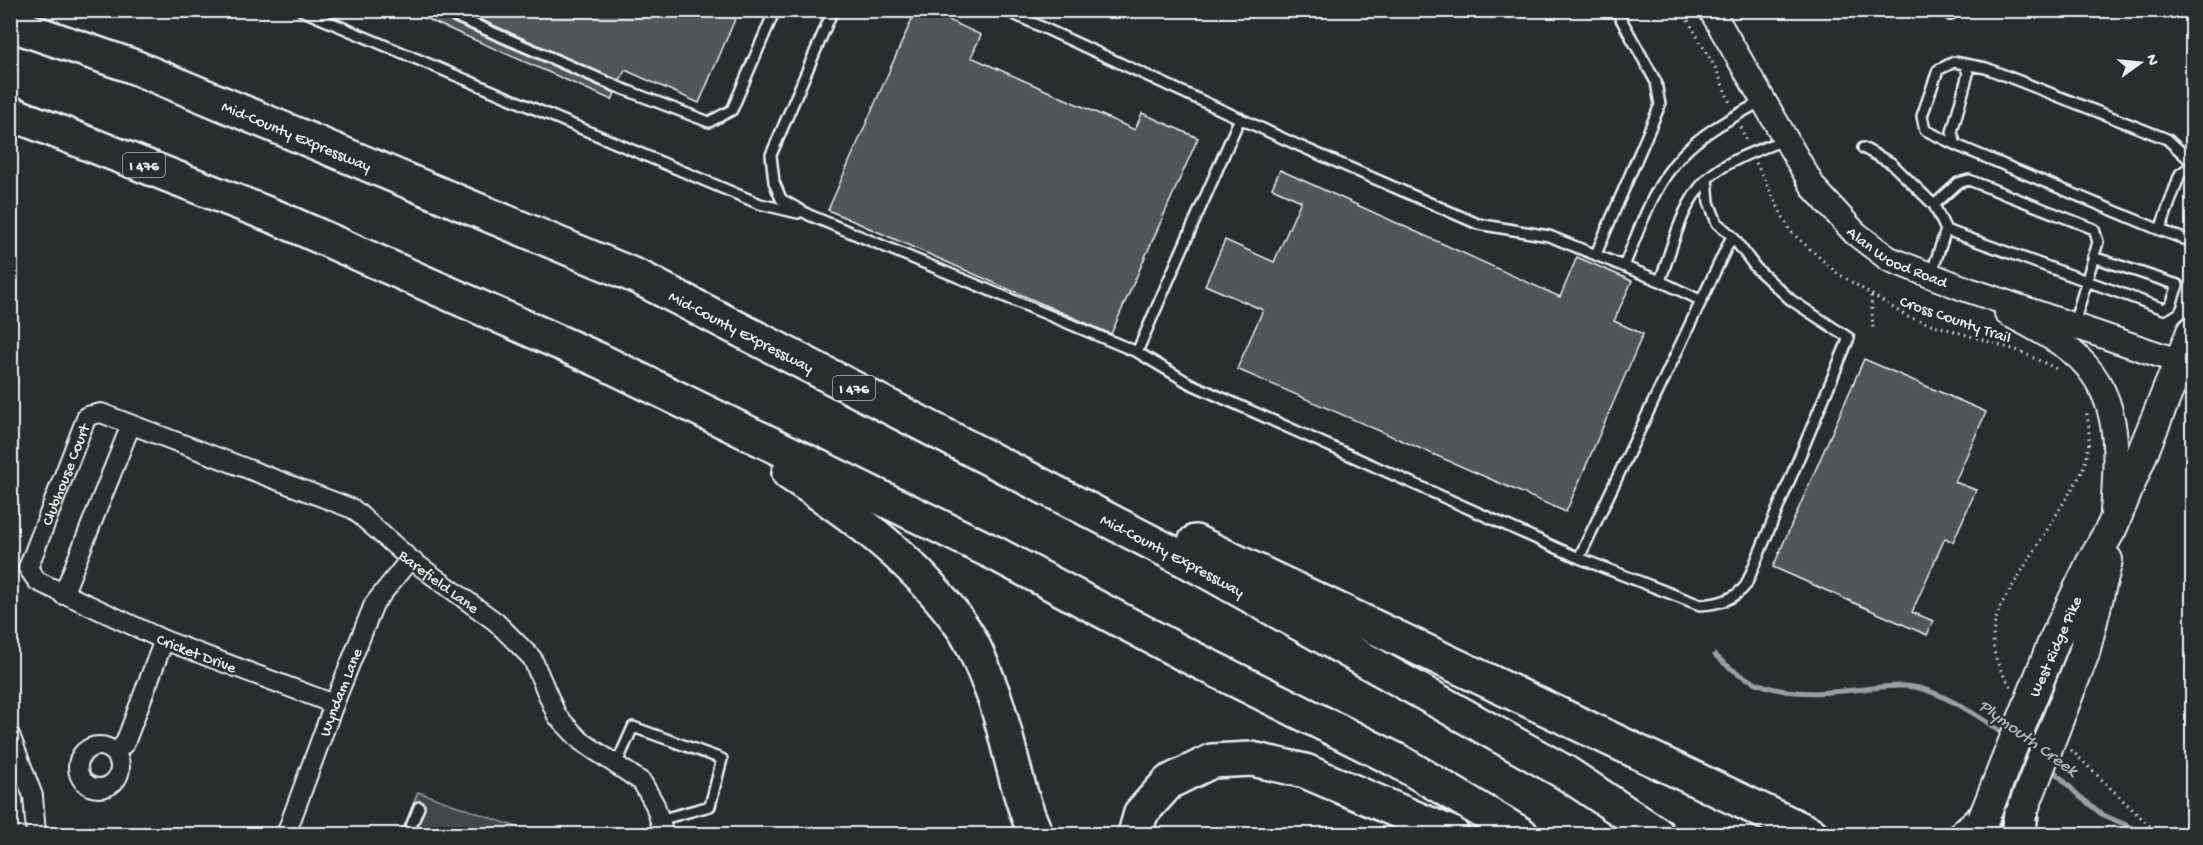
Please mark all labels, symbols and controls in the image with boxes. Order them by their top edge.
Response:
north arrow [2110,33,2170,93]
text: N [2141,53,2162,68]
street label: Mid-County Expressway [218,98,374,178]
road number: I 476 [123,153,165,177]
street label: Alan Wood Road [1841,224,1951,294]
street label: Mid-County Expressway [664,288,816,379]
street label: Cross County Trail [1897,293,2013,349]
road number: I 476 [833,376,875,400]
street label: Clubhouse Court [39,421,96,529]
street label: Mid-County Expressway [1096,512,1247,603]
street label: Barefield Lane [393,547,482,620]
street label: West Ridge Pike [2027,593,2088,701]
street label: Cricket Drive [153,631,239,679]
street label: Wyndam Lane [317,645,369,740]
water label: Plymouth Creek [1974,696,2083,783]

